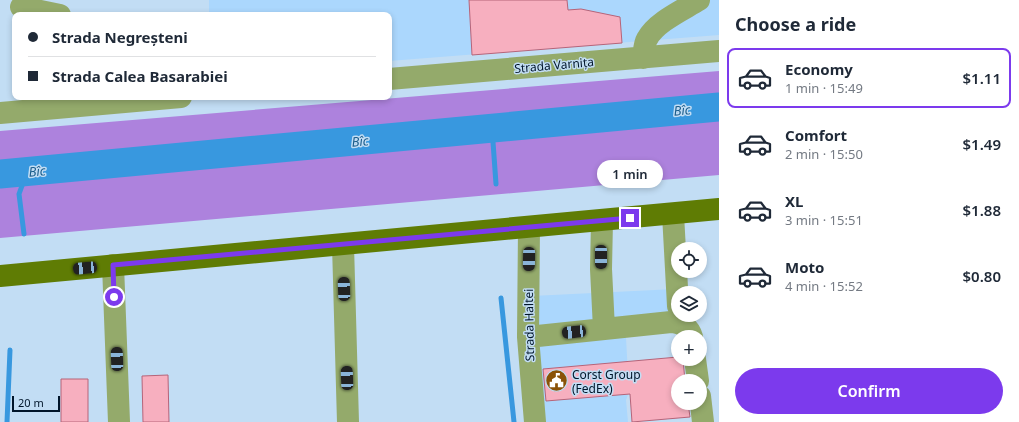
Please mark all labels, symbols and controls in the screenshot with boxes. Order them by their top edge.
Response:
text: Choose a ride [735,12,856,36]
text: Strada Negreșteni [52,27,188,47]
street label: Strada Varnița [513,53,595,77]
text: Economy [785,59,853,79]
icon: car [737,60,773,96]
text: Strada Calea Basarabiei [52,66,228,86]
text: $1.11 [963,68,1001,88]
text: 1 min · 15:49 [785,79,863,97]
water label: Bîc [673,100,691,120]
text: Comfort [785,125,847,145]
icon: car [737,126,773,162]
water label: Bîc [351,131,369,151]
text: $1.49 [963,134,1001,154]
text: 2 min · 15:50 [785,145,863,163]
callout: 1 min [597,160,663,188]
water label: Bîc [28,161,46,181]
text: 1 min [612,165,648,183]
text: XL [785,191,803,211]
icon: car [737,192,773,228]
text: $1.88 [963,200,1001,220]
route end [621,209,639,227]
text: 3 min · 15:51 [785,211,863,229]
map controls [671,242,707,410]
button: locate [671,242,707,278]
car [595,245,607,269]
car [523,247,535,271]
text: Moto [785,257,824,277]
icon: car [737,258,773,294]
car [73,261,97,275]
text: $0.80 [963,266,1001,286]
car [338,277,350,301]
text: 4 min · 15:52 [785,277,863,295]
button: layers [671,286,707,322]
route start [105,288,123,306]
street label: Strada Haltei [520,289,538,361]
car [561,325,587,339]
button: + [671,330,707,366]
car [111,347,123,371]
car [341,366,353,390]
place label: Corst Group (FedEx) [572,366,641,397]
public building icon: Corst Group (FedEx) [544,368,570,394]
button: Confirm [735,368,1003,414]
button: − [671,374,707,410]
scale bar [12,394,60,413]
text: 20 m [18,395,44,410]

